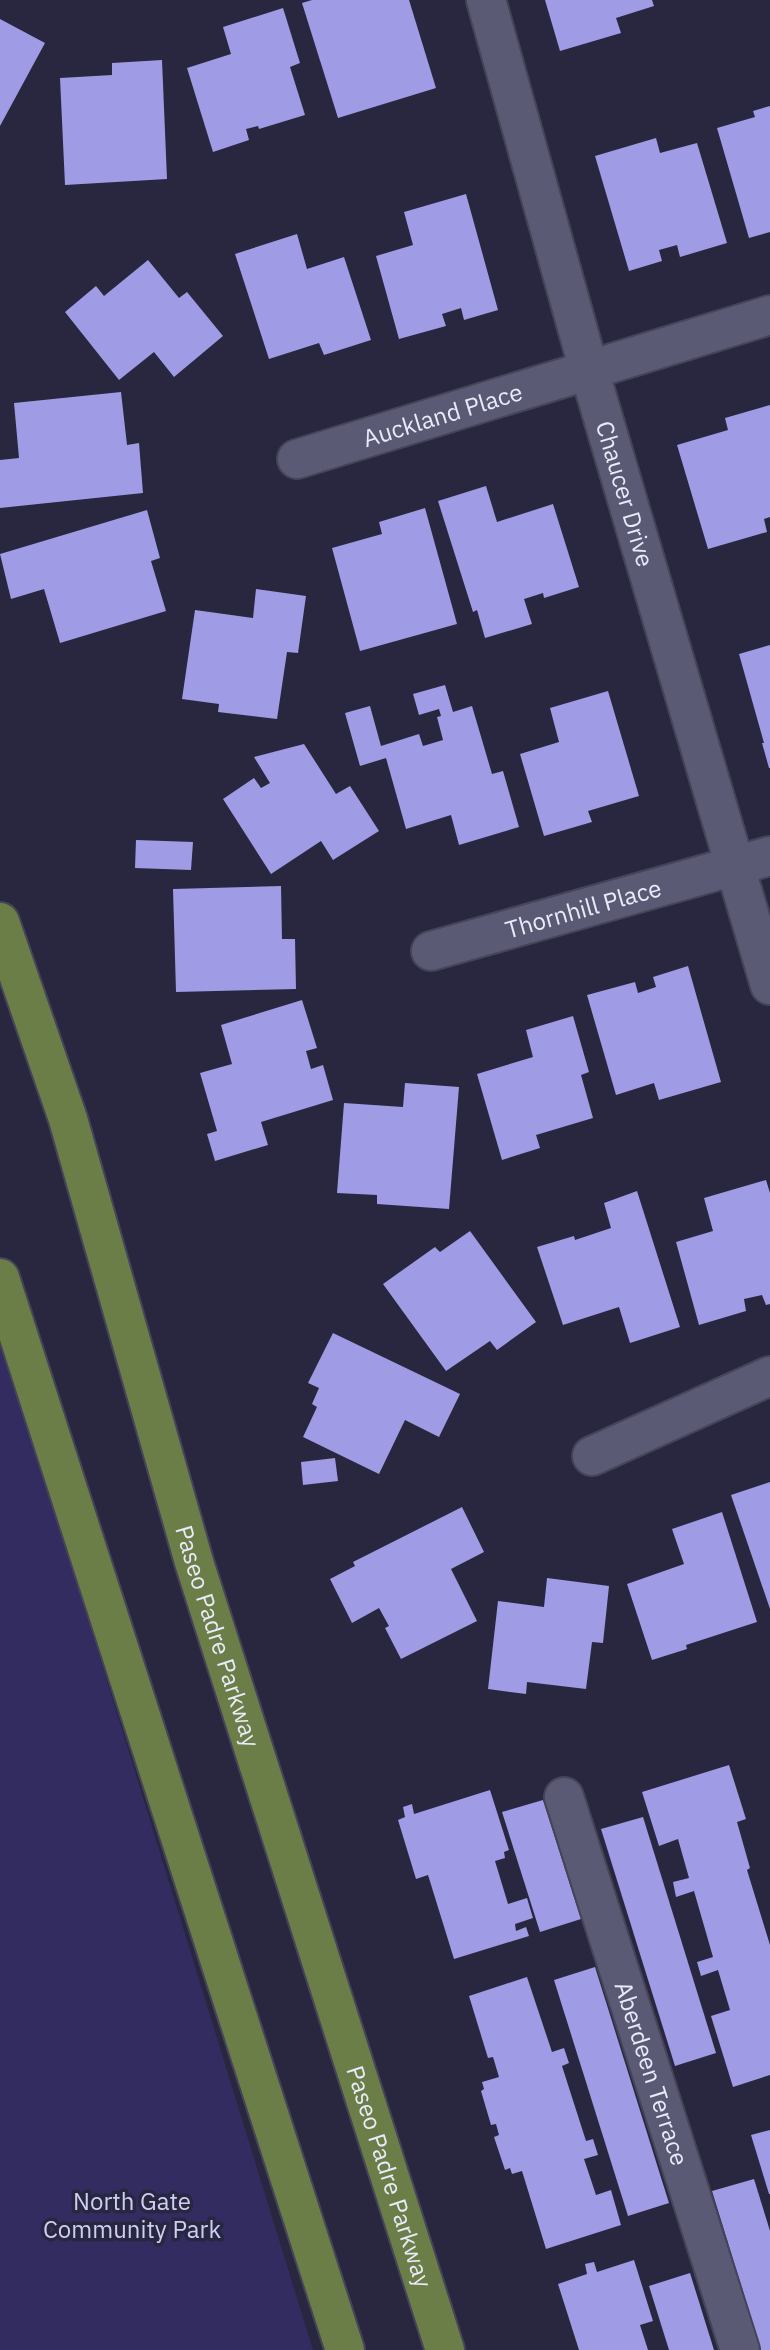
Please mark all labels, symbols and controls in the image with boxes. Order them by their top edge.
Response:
street label: Auckland Place [359,375,526,454]
street label: Chaucer Drive [589,417,662,570]
street label: Thornhill Place [502,871,665,945]
street label: Paseo Padre Parkway [168,1521,268,1751]
street label: Aberdeen Terrace [608,1977,696,2169]
street label: Paseo Padre Parkway [339,2062,440,2292]
park label: North Gate Community Park [43,2185,221,2245]

